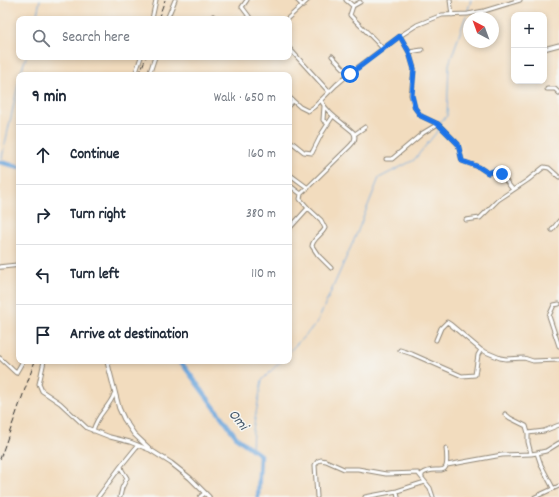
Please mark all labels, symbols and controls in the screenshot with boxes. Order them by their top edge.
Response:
north arrow [463,12,499,48]
map controls [511,12,547,84]
button: + [511,12,547,48]
search box [16,16,292,60]
icon: search [30,27,52,49]
text: Search here [62,27,130,49]
button: − [511,48,547,84]
route start [341,65,359,83]
text: 9 min [32,86,66,110]
text: Walk · 650 m [214,89,276,108]
icon: ahead [32,144,54,166]
text: Continue [70,144,119,166]
text: 160 m [248,145,276,164]
route end [493,165,511,183]
icon: right [32,204,54,226]
text: Turn right [70,204,126,226]
text: 380 m [246,205,276,224]
icon: left [32,264,54,286]
text: Turn left [70,264,119,286]
text: 110 m [251,265,276,284]
icon: arrive [32,324,54,346]
text: Arrive at destination [70,324,188,346]
water label: Omi [222,405,254,437]

